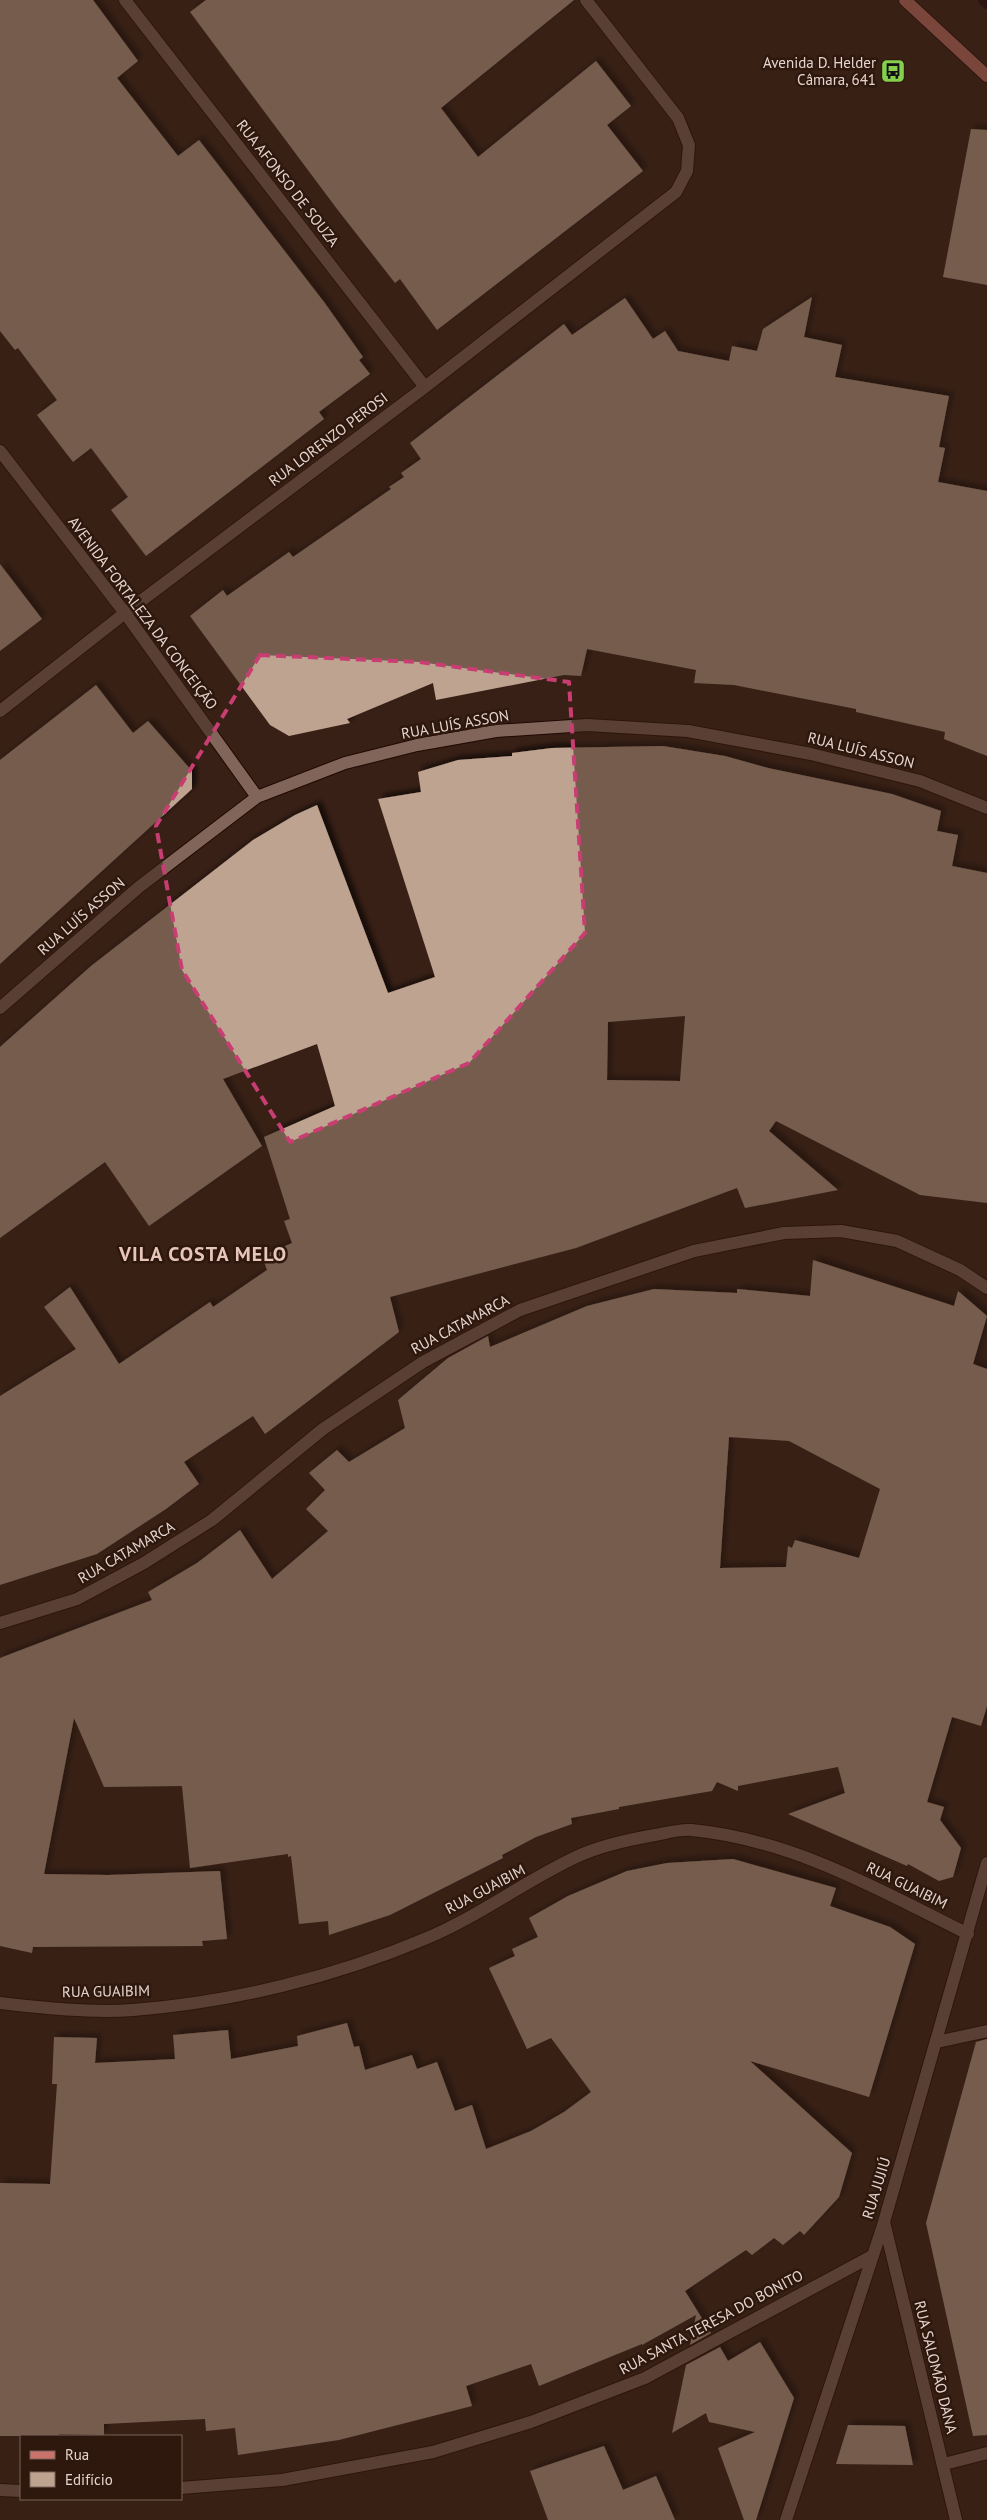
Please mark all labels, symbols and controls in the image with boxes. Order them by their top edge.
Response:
place label: Avenida D. Helder Câmara, 641 [763,53,876,89]
bus stop icon: Avenida D. Helder Câmara, 641 [880,58,906,84]
street label: RUA AFONSO DE SOUZA [232,116,344,251]
street label: RUA LORENZO PEROSI [265,388,391,490]
street label: AVENIDA FORTALEZA DA CONCEIÇÃO [64,513,222,713]
street label: RUA LUÍS ASSON [400,705,510,743]
street label: RUA LUÍS ASSON [806,728,916,772]
street label: RUA LUÍS ASSON [34,873,128,959]
district label: VILA COSTA MELO [118,1241,287,1267]
street label: RUA CATAMARCA [408,1290,513,1358]
street label: RUA CATAMARCA [74,1516,178,1587]
street label: RUA GUAIBIM [863,1857,951,1913]
street label: RUA GUAIBIM [442,1860,528,1918]
street label: RUA GUAIBIM [62,1981,150,2001]
street label: RUA JUJIÚ [858,2155,894,2221]
street label: RUA SANTA TERESA DO BONITO [616,2265,806,2379]
street label: RUA SALOMÃO DANA [910,2299,962,2436]
legend [20,2435,182,2500]
text: Rua [65,2445,89,2464]
text: Edifício [65,2470,113,2489]

